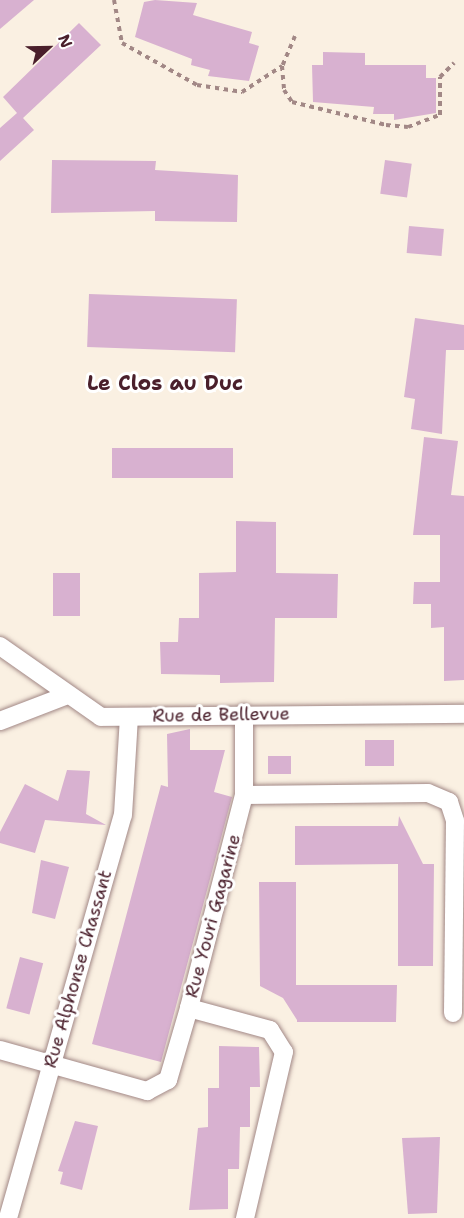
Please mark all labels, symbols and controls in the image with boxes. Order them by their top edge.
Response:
north arrow [18,18,78,78]
text: N [53,31,77,51]
district label: Le Clos au Duc [87,370,243,396]
street label: Rue de Bellevue [152,703,290,727]
street label: Rue Youri Gagarine [181,832,245,1000]
street label: Rue Alphonse Chassant [39,868,117,1070]

